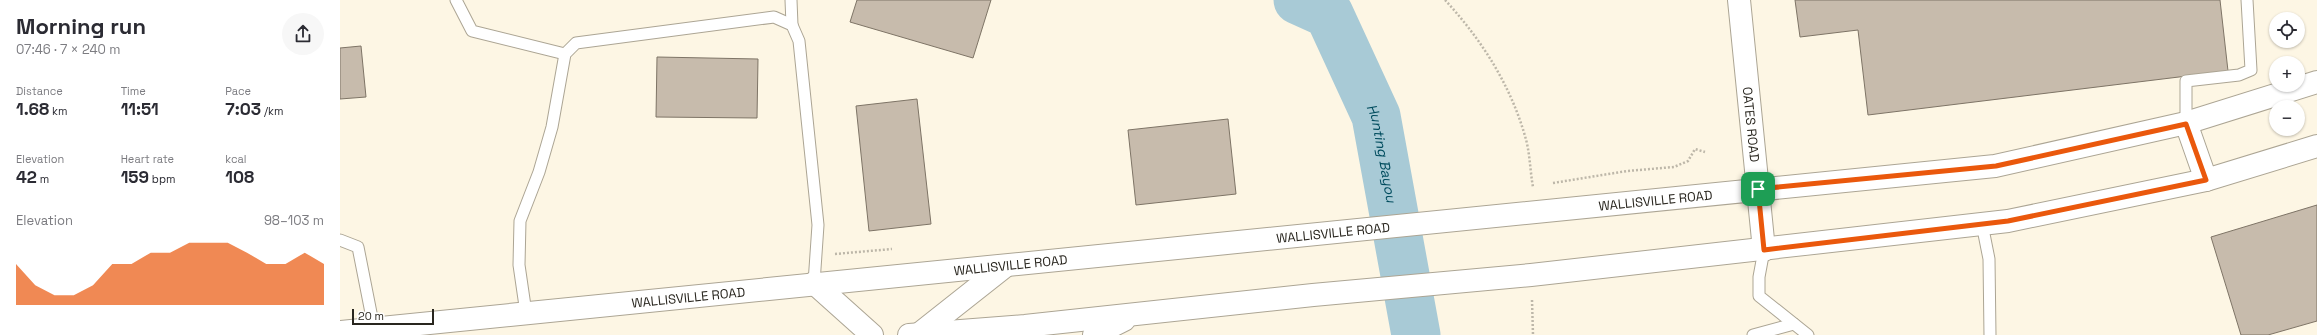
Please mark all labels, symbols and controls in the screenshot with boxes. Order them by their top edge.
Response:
text: Morning run [16,12,146,40]
map controls [2269,12,2305,136]
button: locate [2269,12,2305,48]
button: share [282,13,324,55]
text: 07:46 · 7 × 240 m [16,41,120,58]
button: + [2269,56,2305,92]
text: Distance [16,84,63,98]
text: Time [121,84,146,98]
text: Pace [225,84,251,98]
street label: OATES ROAD [1739,86,1763,163]
text: 1.68 [16,98,49,120]
text: 11:51 [121,98,159,120]
text: 7:03 [225,98,261,120]
button: − [2269,100,2305,136]
water label: Hunting Bayou [1363,101,1401,205]
text: km [49,104,68,118]
text: /km [261,104,283,118]
text: Elevation [16,152,64,166]
text: Heart rate [121,152,174,166]
text: kcal [225,152,247,166]
text: 42 [16,166,37,188]
text: 159 [121,166,149,188]
text: 108 [225,166,254,188]
text: m [37,172,49,186]
text: bpm [149,172,176,186]
pin [1741,172,1775,206]
icon: arrive [1747,178,1769,200]
street label: WALLISVILLE ROAD [1598,186,1713,215]
text: Elevation [16,212,73,229]
text: 98–103 m [264,212,324,229]
street label: WALLISVILLE ROAD [1275,219,1391,247]
street label: WALLISVILLE ROAD [953,251,1068,279]
street label: WALLISVILLE ROAD [631,283,746,312]
scale bar [352,307,434,326]
text: 20 m [358,309,384,323]

